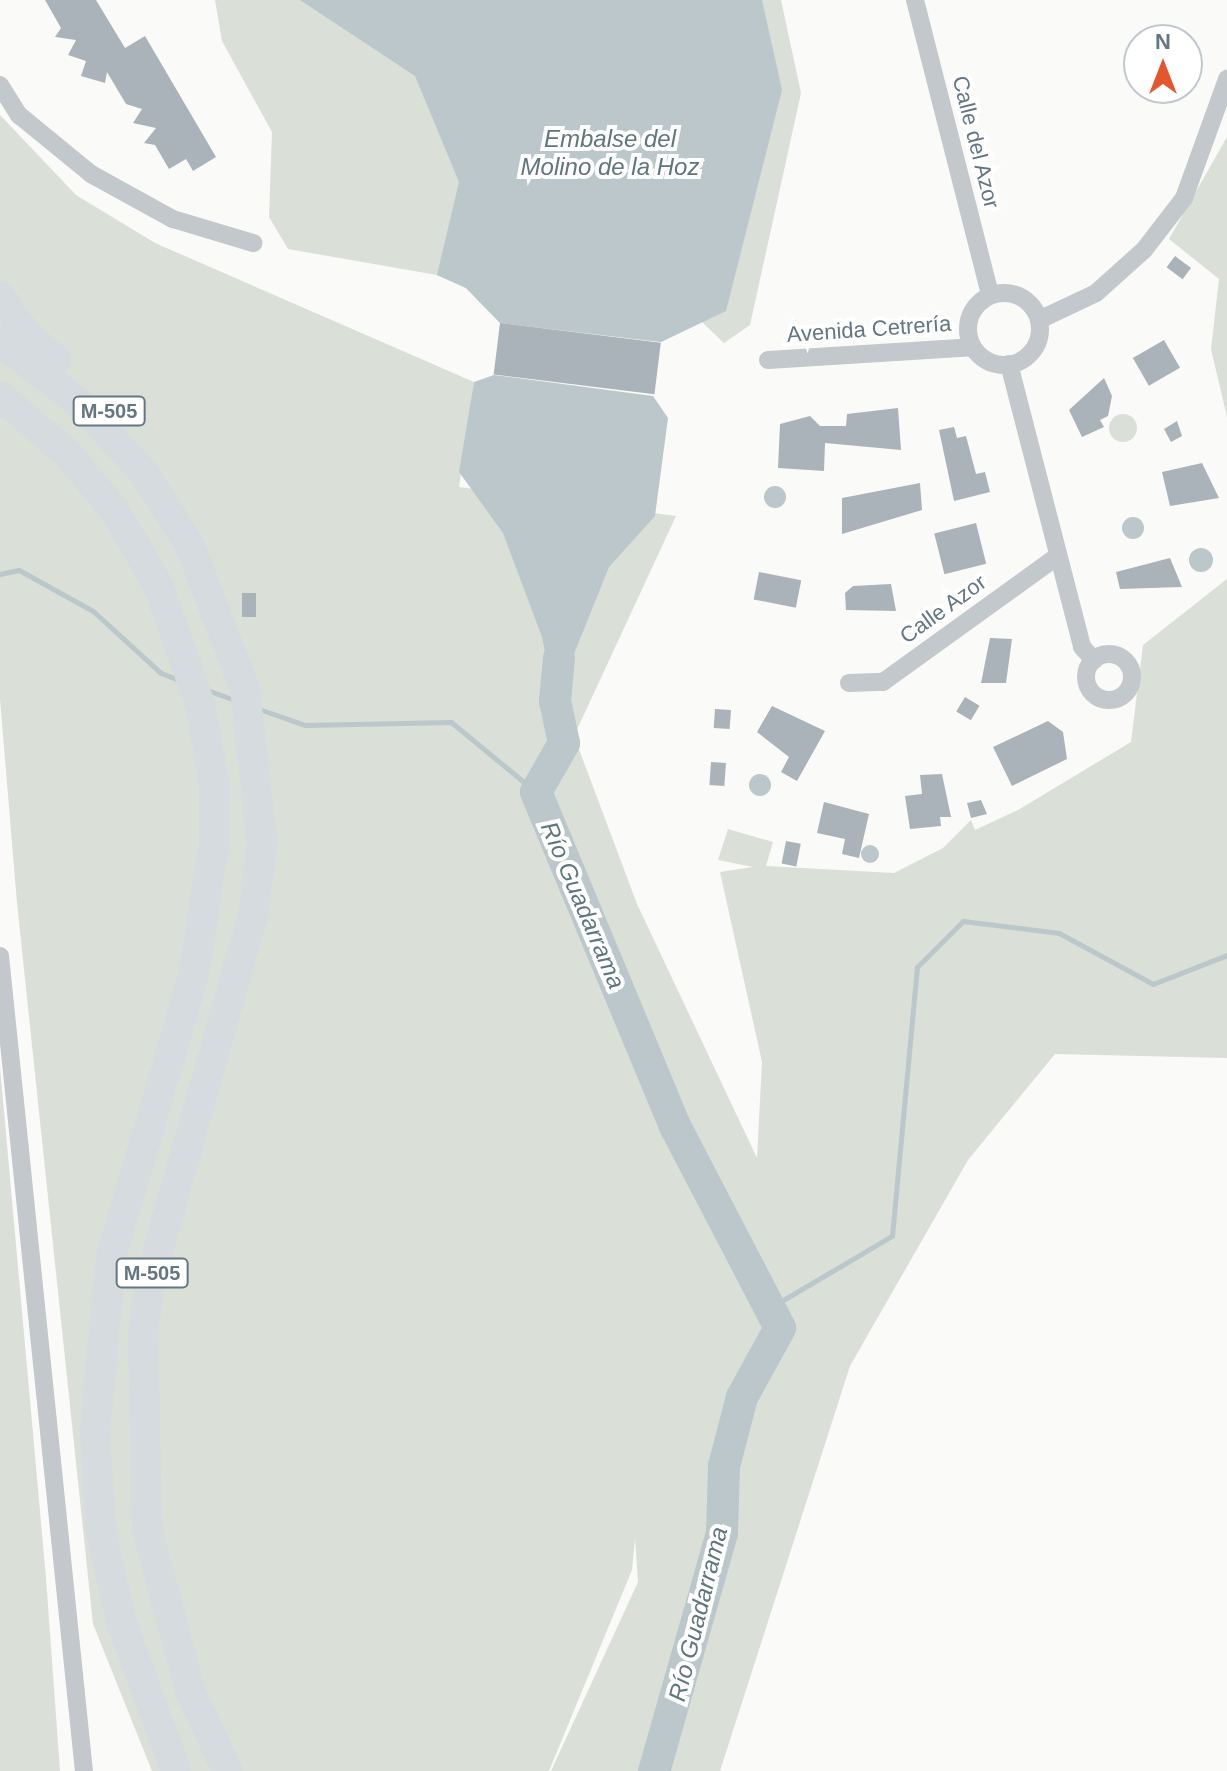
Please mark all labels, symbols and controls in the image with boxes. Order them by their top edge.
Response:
north arrow [1123,24,1203,104]
text: N [1155,29,1171,54]
street label: Calle del Azor [947,72,1005,212]
water label: Embalse del Molino de la Hoz [521,125,699,181]
street label: Avenida Cetrería [786,310,952,348]
road number: M-505 [71,395,147,427]
street label: Calle Azor [894,568,992,650]
water label: Río Guadarrama [535,817,631,993]
road number: M-505 [114,1257,190,1289]
water label: Río Guadarrama [662,1524,734,1704]

